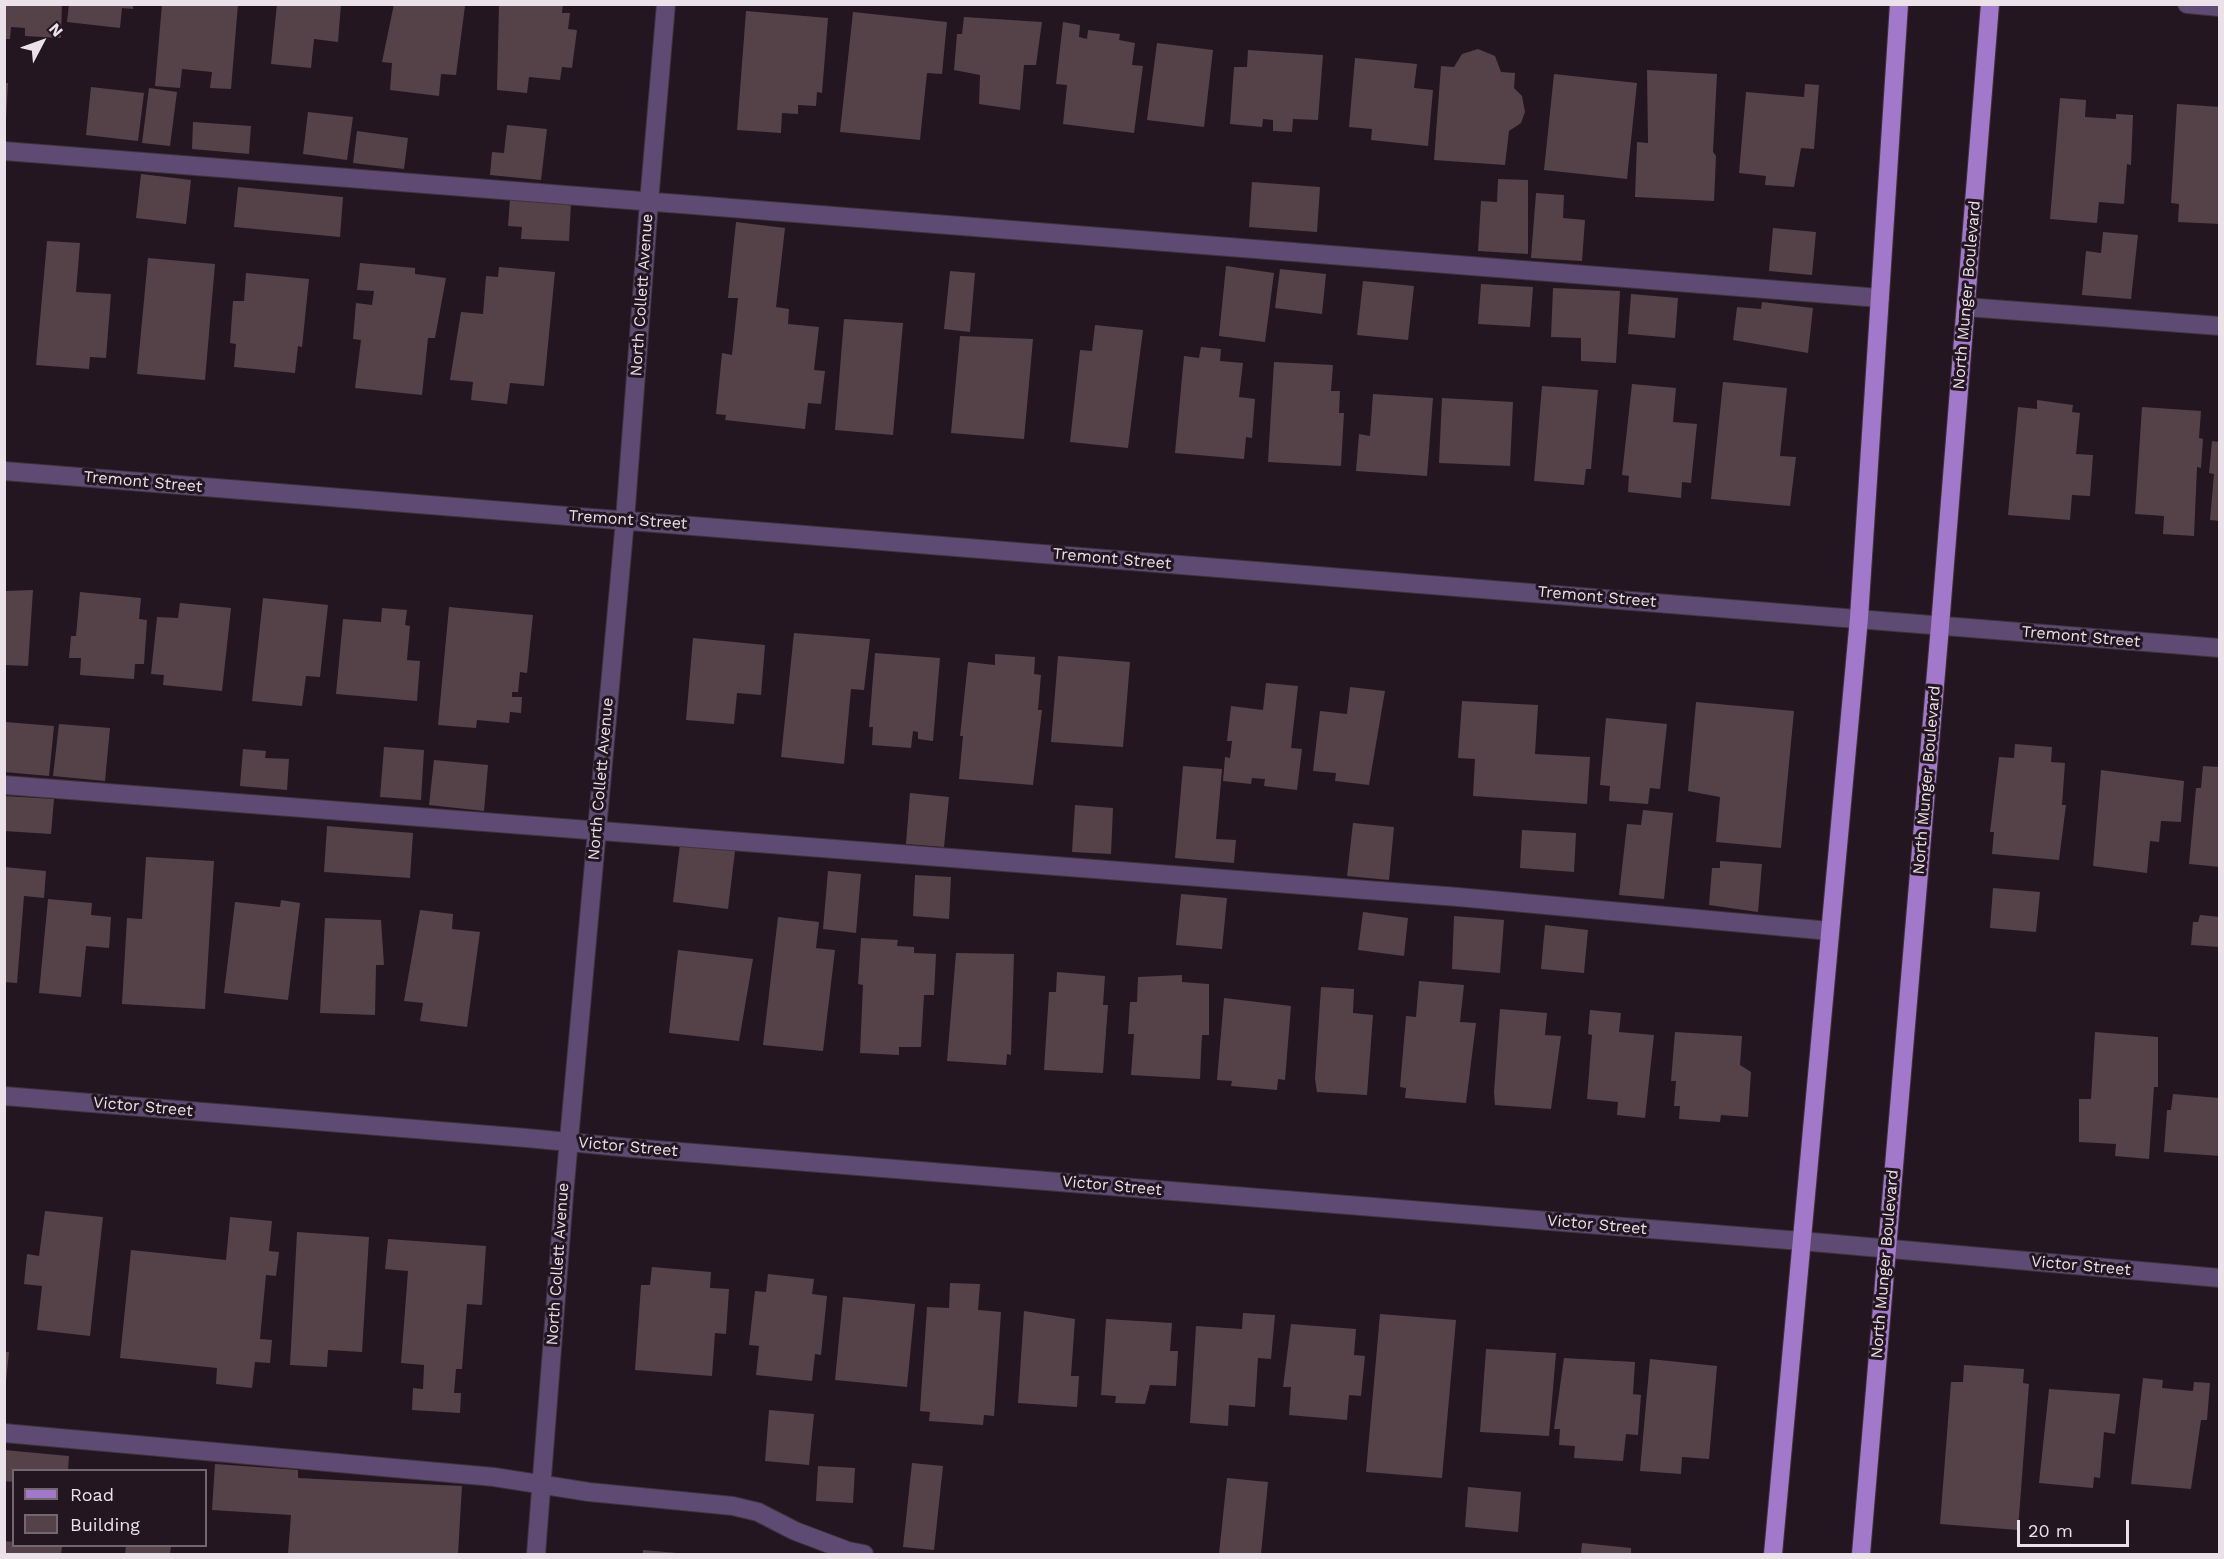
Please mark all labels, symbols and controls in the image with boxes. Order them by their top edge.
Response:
north arrow [12,12,72,72]
text: N [45,19,67,41]
street label: North Munger Boulevard [1949,200,1985,390]
street label: North Collett Avenue [627,213,657,377]
street label: Tremont Street [83,467,203,497]
street label: Tremont Street [568,506,688,534]
street label: Tremont Street [1052,544,1172,574]
street label: Tremont Street [1537,582,1657,612]
street label: Tremont Street [2021,622,2141,652]
street label: North Munger Boulevard [1909,685,1945,875]
street label: North Collett Avenue [584,697,618,861]
street label: Victor Street [92,1093,194,1121]
street label: Victor Street [577,1133,679,1161]
street label: North Munger Boulevard [1867,1169,1903,1359]
street label: Victor Street [1061,1172,1163,1200]
street label: North Collett Avenue [543,1182,573,1346]
street label: Victor Street [1546,1211,1648,1239]
street label: Victor Street [2030,1252,2132,1280]
legend [12,1469,207,1547]
text: Road [70,1484,114,1505]
scale bar [2020,1508,2132,1546]
text: Building [70,1514,140,1535]
text: 20 m [2028,1520,2073,1541]

